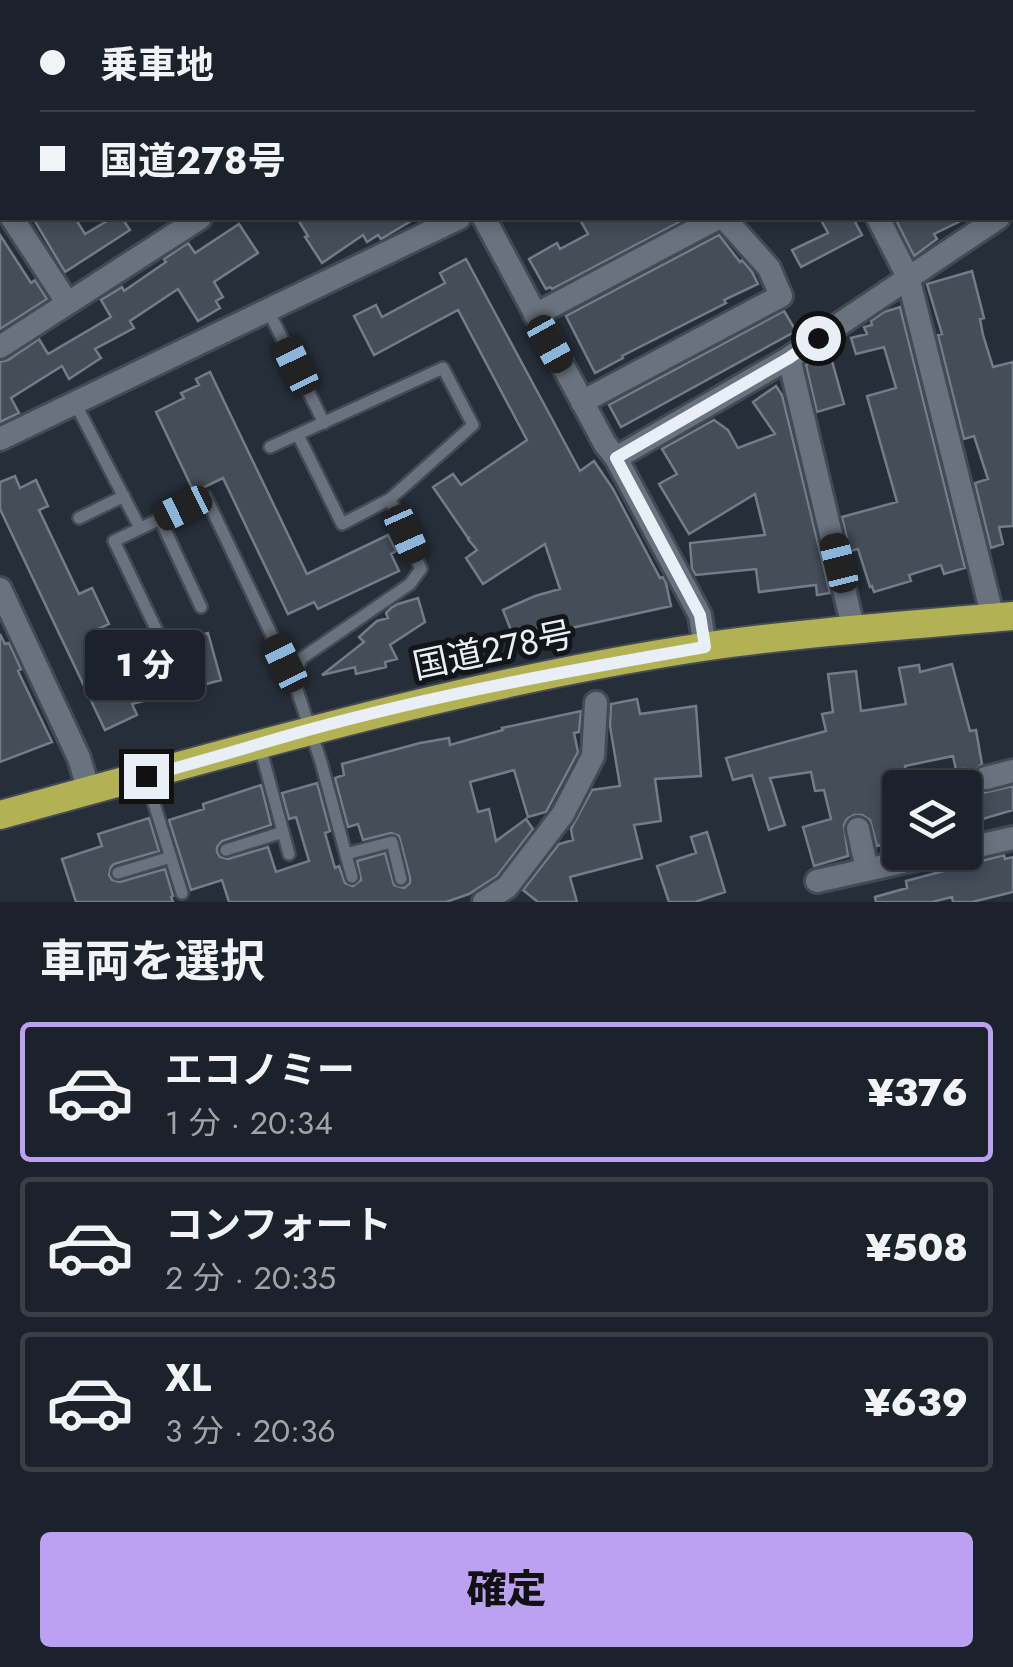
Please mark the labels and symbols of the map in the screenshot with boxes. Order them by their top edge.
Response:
car [522,310,578,378]
route start [796,316,841,361]
car [269,332,323,400]
car [149,481,217,535]
car [380,500,432,568]
car [817,530,861,596]
street label: 国道278号 [408,609,578,691]
car [258,629,312,697]
callout: 1 分 [86,631,206,701]
route end [124,754,169,799]

